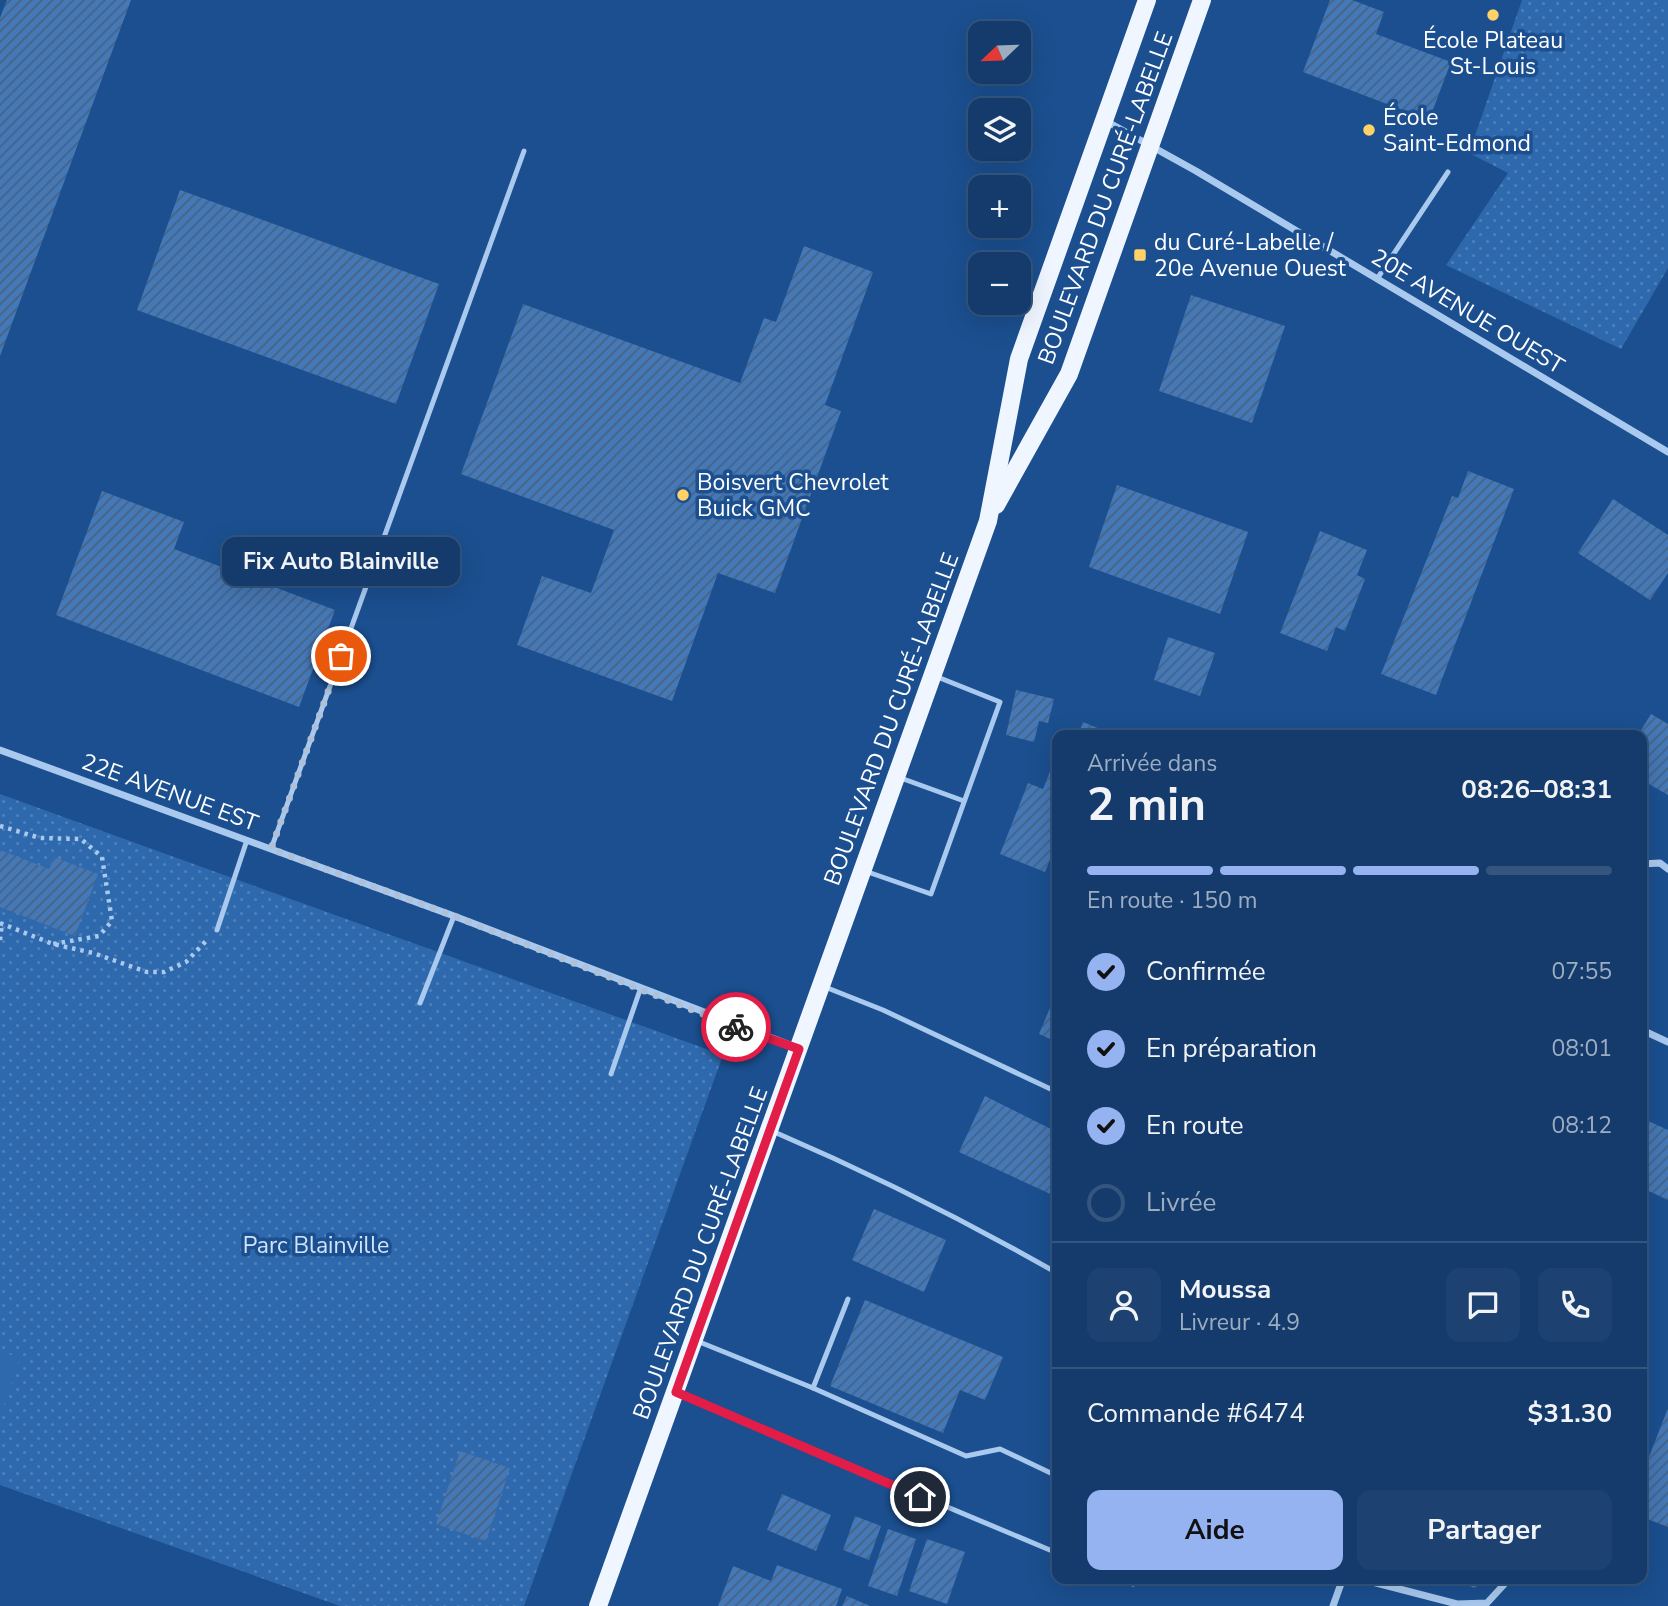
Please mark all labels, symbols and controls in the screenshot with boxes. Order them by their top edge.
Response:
marker: École Plateau St-Louis [1485,7,1501,23]
north arrow [968,21,1031,84]
map controls [968,21,1031,315]
place label: École Plateau St-Louis [1423,25,1563,82]
street label: BOULEVARD DU CURÉ-LABELLE [1031,27,1180,369]
button: layers [968,98,1031,161]
place label: École Saint-Edmond [1383,102,1531,159]
marker: École Saint-Edmond [1361,122,1377,138]
button: + [968,175,1031,238]
place label: du Curé-Labelle / 20e Avenue Ouest [1154,227,1347,284]
street label: 20E AVENUE OUEST [1365,241,1570,381]
marker: du Curé-Labelle / 20e Avenue Ouest [1132,247,1148,263]
button: − [968,252,1031,315]
place label: Boisvert Chevrolet Buick GMC [697,467,889,524]
marker: Boisvert Chevrolet Buick GMC [675,487,691,503]
callout: Fix Auto Blainville [222,537,460,586]
text: Fix Auto Blainville [243,546,439,577]
street label: BOULEVARD DU CURÉ-LABELLE [817,548,966,890]
pin [311,626,371,686]
icon: bag [322,637,360,675]
street label: 22E AVENUE EST [77,746,262,839]
text: Arrivée dans [1087,748,1217,779]
text: 08:26–08:31 [1461,772,1612,807]
text: 2 min [1087,773,1206,836]
text: En route · 150 m [1087,885,1257,916]
icon: check [1087,953,1125,991]
text: Confirmée [1146,954,1266,989]
text: 07:55 [1552,956,1612,987]
courier [701,992,771,1062]
icon: bike [717,1008,755,1046]
icon: check [1087,1030,1125,1068]
text: En préparation [1146,1031,1317,1066]
text: 08:01 [1552,1033,1612,1064]
street label: BOULEVARD DU CURÉ-LABELLE [626,1082,775,1424]
icon: check [1087,1107,1125,1145]
text: En route [1146,1108,1244,1143]
text: 08:12 [1552,1110,1612,1141]
text: Livrée [1146,1185,1216,1220]
park label: Parc Blainville [243,1230,389,1261]
button: person [1087,1268,1161,1342]
button: chat [1446,1268,1520,1342]
button: phone [1538,1268,1612,1342]
text: Moussa [1179,1272,1271,1307]
text: Livreur · 4.9 [1179,1307,1300,1338]
text: Commande #6474 [1087,1396,1305,1431]
text: $31.30 [1528,1396,1612,1431]
pin [890,1467,950,1527]
icon: home [901,1478,939,1516]
button: Aide [1087,1490,1343,1570]
button: Partager [1357,1490,1612,1570]

